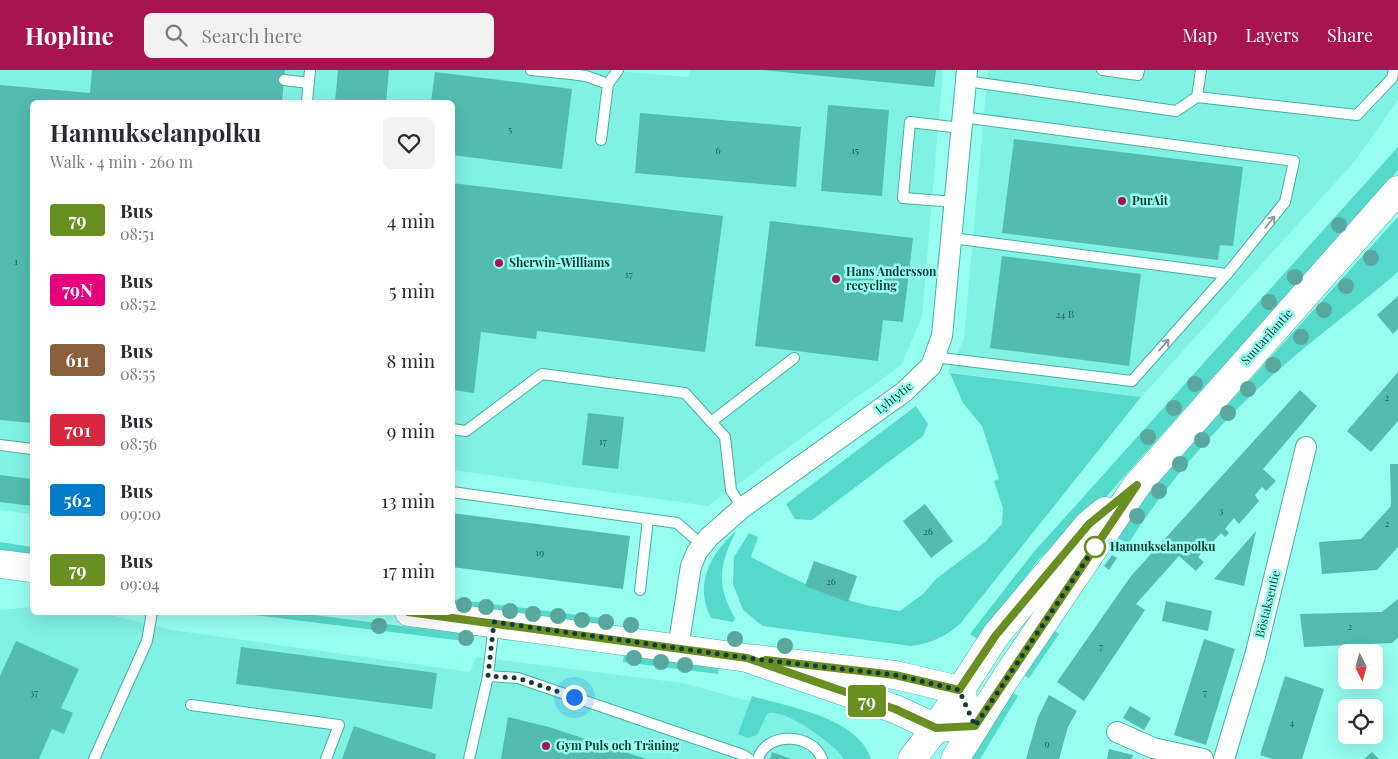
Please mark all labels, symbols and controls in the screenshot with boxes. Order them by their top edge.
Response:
search box [144,13,494,58]
text: Hopline [25,19,114,51]
icon: search [162,21,190,49]
text: Search here [202,22,302,48]
text: Map [1182,23,1217,47]
text: Layers [1245,23,1299,47]
text: Share [1327,23,1373,47]
text: Hannukselanpolku [50,116,261,148]
button: heart [383,117,435,169]
house number: 5 [508,122,512,136]
house number: 6 [715,143,721,157]
house number: 15 [851,143,859,157]
text: Walk · 4 min · 260 m [50,151,193,172]
place label: PurAit [1132,192,1169,208]
marker: PurAit [1116,195,1128,207]
text: Bus [120,197,153,223]
text: 4 min [387,207,435,233]
text: 79 [68,208,87,232]
one-way arrow [1264,215,1275,228]
text: 08:51 [120,223,155,244]
house number: 1 [14,254,18,268]
place label: Sherwin-Williams [509,254,610,270]
marker: Sherwin-Williams [493,257,505,269]
place label: Hans Andersson recycling [846,263,937,293]
text: Bus [120,267,153,293]
house number: 17 [625,267,633,281]
marker: Hans Andersson recycling [830,273,842,285]
text: 5 min [389,277,435,303]
text: 79N [62,278,93,302]
text: 08:52 [120,293,156,314]
street label: Suutarilantie [1237,305,1296,368]
house number: 24 B [1056,307,1074,321]
text: Bus [120,337,153,363]
one-way arrow [1158,339,1170,352]
text: 8 min [387,347,435,373]
text: 611 [66,348,89,372]
text: 08:55 [120,363,155,384]
street label: Lyhtytie [871,378,915,417]
house number: 2 [1385,390,1390,404]
text: Bus [120,407,153,433]
text: 9 min [387,417,435,443]
text: 701 [64,418,91,442]
text: 08:56 [120,433,157,454]
house number: 17 [599,434,607,448]
text: Bus [120,477,153,503]
text: 13 min [381,487,435,513]
text: 562 [64,488,91,512]
text: 09:00 [120,503,161,524]
house number: 3 [1219,503,1224,517]
house number: 2 [1385,516,1390,530]
house number: 26 [923,524,933,538]
marker: Hannukselanpolku [1084,536,1106,558]
place label: Hannukselanpolku [1110,538,1216,554]
house number: 19 [536,545,544,559]
text: Bus [120,547,153,573]
text: 17 min [382,557,435,583]
text: 79 [68,558,87,582]
street label: Böstaksentie [1251,568,1283,639]
text: 09:04 [120,573,160,594]
house number: 26 [826,574,836,588]
house number: 2 [1348,619,1353,633]
house number: 7 [1099,639,1103,653]
north arrow [1338,644,1382,689]
map controls [1338,644,1383,744]
house number: 37 [30,685,38,699]
your location [562,685,587,710]
line badge: 79 [844,685,890,717]
house number: 7 [1203,685,1207,699]
text: 79 [858,689,876,713]
button: locate [1338,699,1383,744]
house number: 4 [1290,715,1295,729]
house number: 9 [1044,736,1050,750]
place label: Gym Puls och Träning [556,737,679,753]
marker: Gym Puls och Träning [540,740,552,752]

